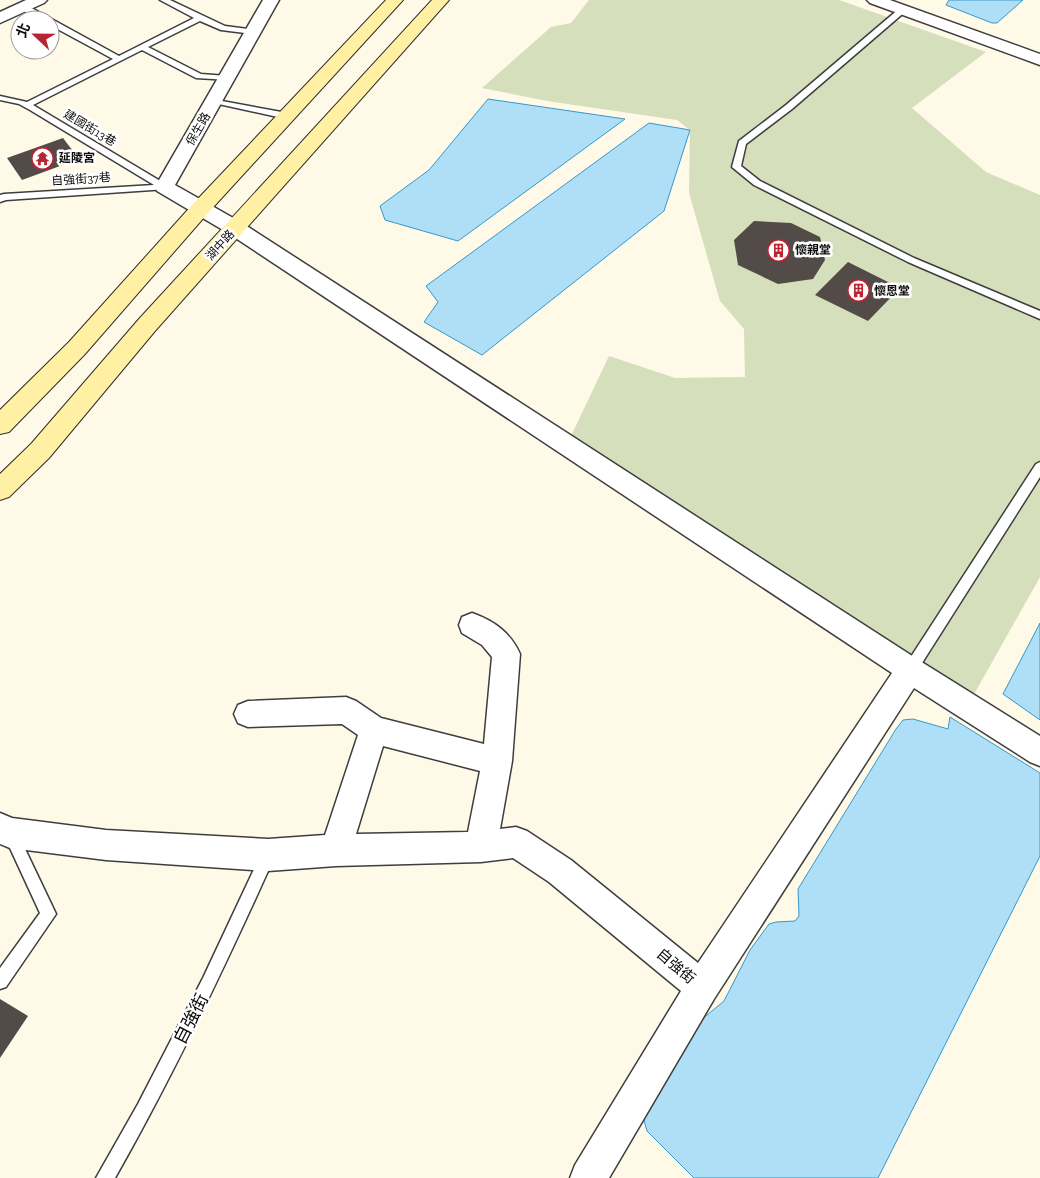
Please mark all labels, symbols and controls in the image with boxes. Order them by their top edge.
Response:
north arrow [10,10,60,60]
text: 北 [13,21,34,40]
street label: 建國街13巷 [61,107,119,149]
street label: 保生路 [183,110,213,148]
temple icon: 延陵宮 [31,146,55,170]
place label: 延陵宮 [59,151,95,165]
street label: 自強街37巷 [51,170,111,188]
street label: 湖中路 [203,227,237,263]
building icon: 懷親堂 [767,238,791,262]
place label: 懷親堂 [795,243,831,257]
building icon: 懷恩堂 [846,279,870,303]
place label: 懷恩堂 [874,284,910,298]
street label: 自強街 [653,945,699,987]
street label: 自強街 [169,990,213,1048]

